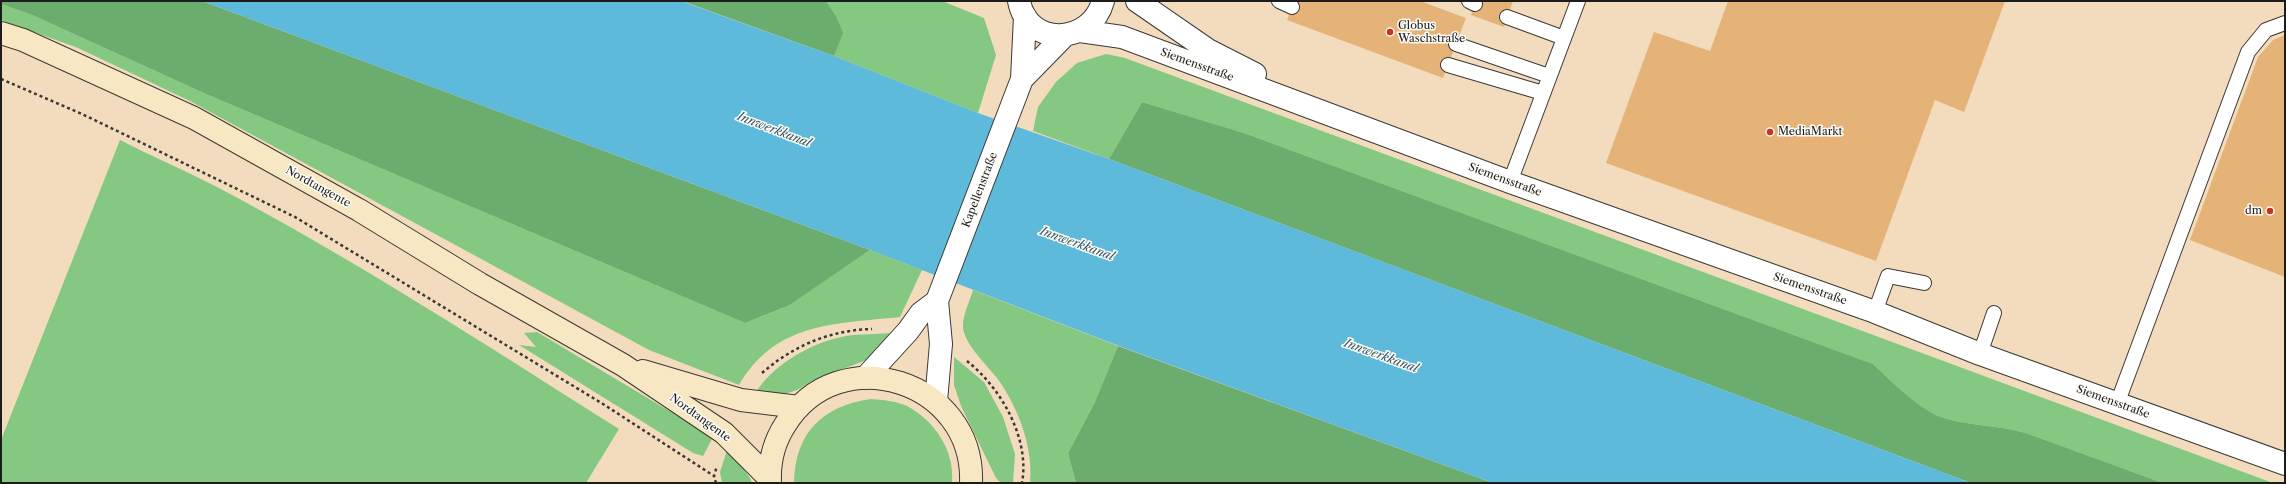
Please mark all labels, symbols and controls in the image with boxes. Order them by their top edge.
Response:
place label: Globus Waschstraße [1398,19,1465,45]
marker: Globus Waschstraße [1385,27,1395,37]
street label: Siemensstraße [1159,46,1235,84]
water label: Innwerkkanal [735,109,813,151]
place label: MediaMarkt [1778,125,1843,139]
marker: MediaMarkt [1765,127,1775,137]
street label: Kapellenstraße [960,150,1000,230]
street label: Siemensstraße [1467,161,1543,199]
street label: Nordtangente [283,164,353,210]
place label: dm [2245,204,2262,218]
marker: dm [2265,206,2275,216]
water label: Innwerkkanal [1038,224,1116,264]
street label: Siemensstraße [1771,270,1849,308]
water label: Innwerkkanal [1342,336,1420,376]
street label: Siemensstraße [2075,383,2151,421]
street label: Nordtangente [667,391,733,445]

